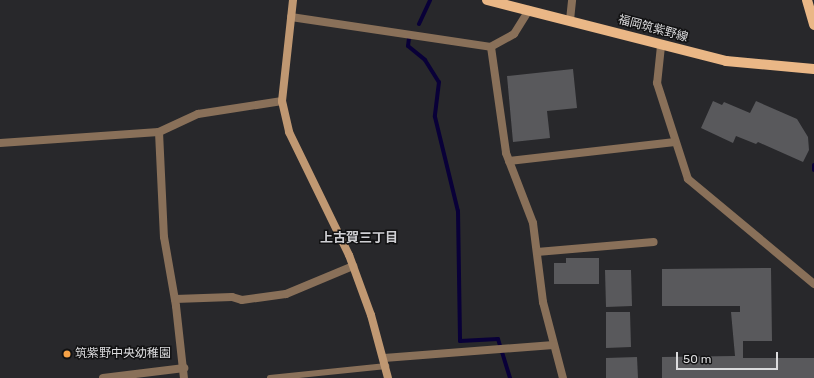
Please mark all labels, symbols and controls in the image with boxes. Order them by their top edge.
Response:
street label: 福岡筑紫野線 [616,13,690,45]
district label: 上古賀三丁目 [320,230,398,246]
scale bar [678,344,780,370]
place label: 筑紫野中央幼稚園 [75,347,171,361]
marker: 筑紫野中央幼稚園 [62,349,72,359]
text: 50 m [683,352,711,366]

